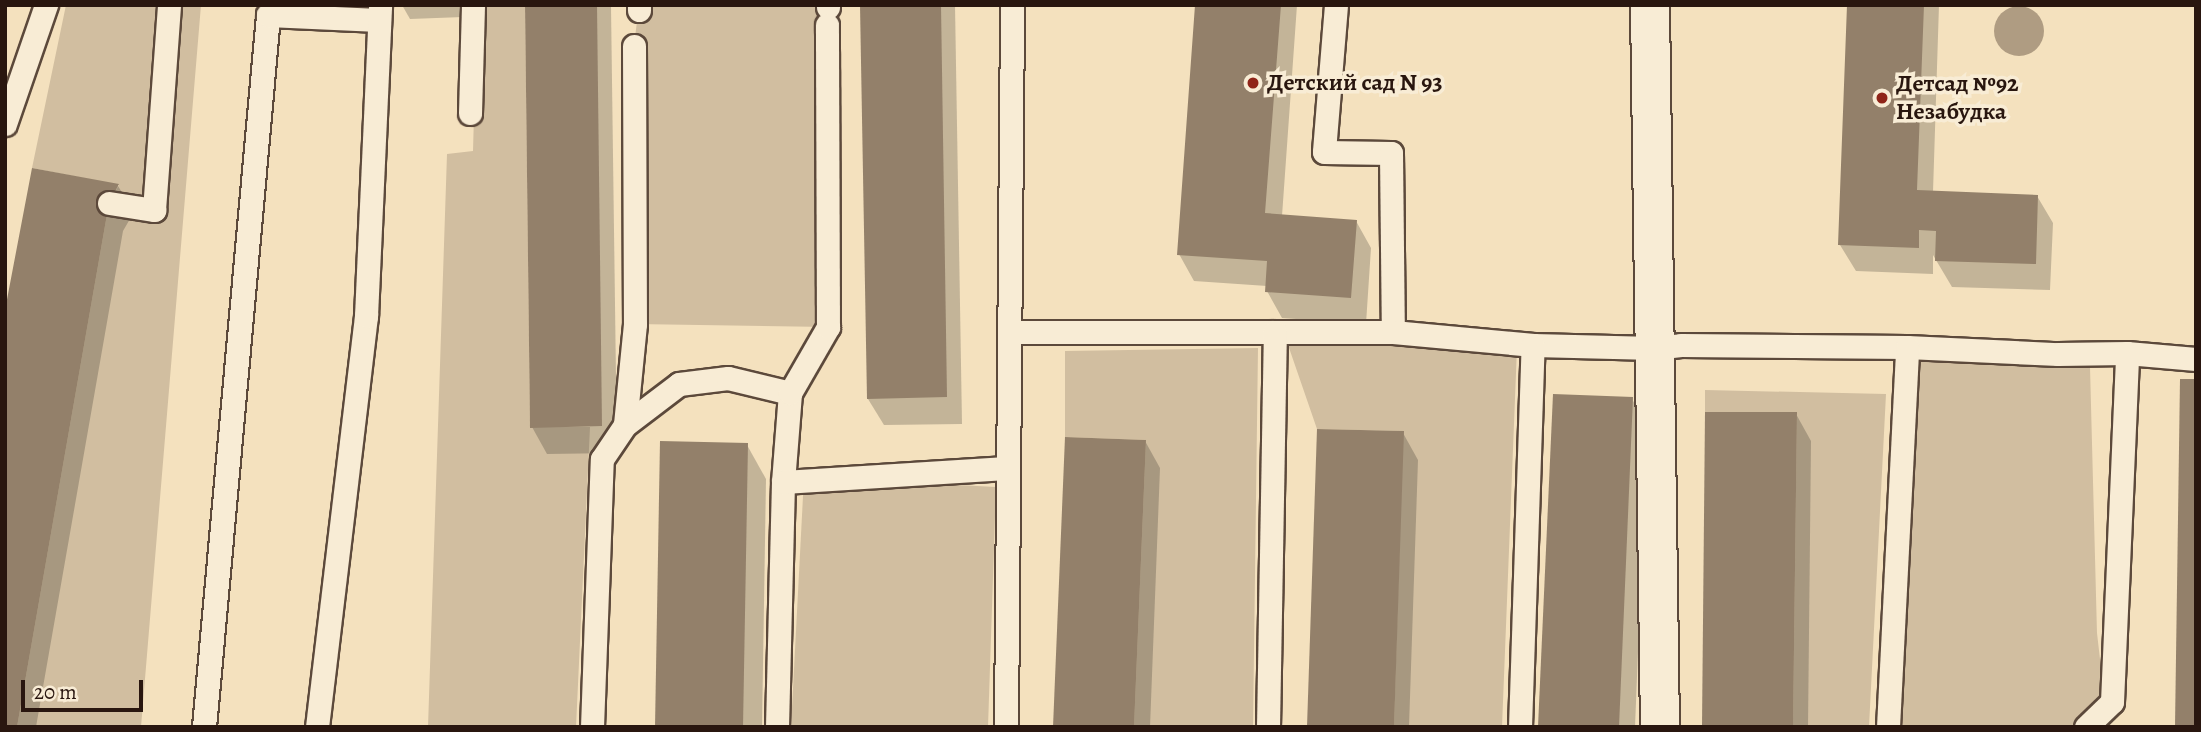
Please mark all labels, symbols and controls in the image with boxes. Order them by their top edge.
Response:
place label: Детский сад N 93 [1267,69,1443,97]
place label: Детсад №92 Незабудка [1896,70,2019,126]
marker: Детский сад N 93 [1245,75,1261,91]
marker: Детсад №92 Незабудка [1874,90,1890,106]
scale bar [24,666,147,710]
text: 20 m [34,678,77,706]

